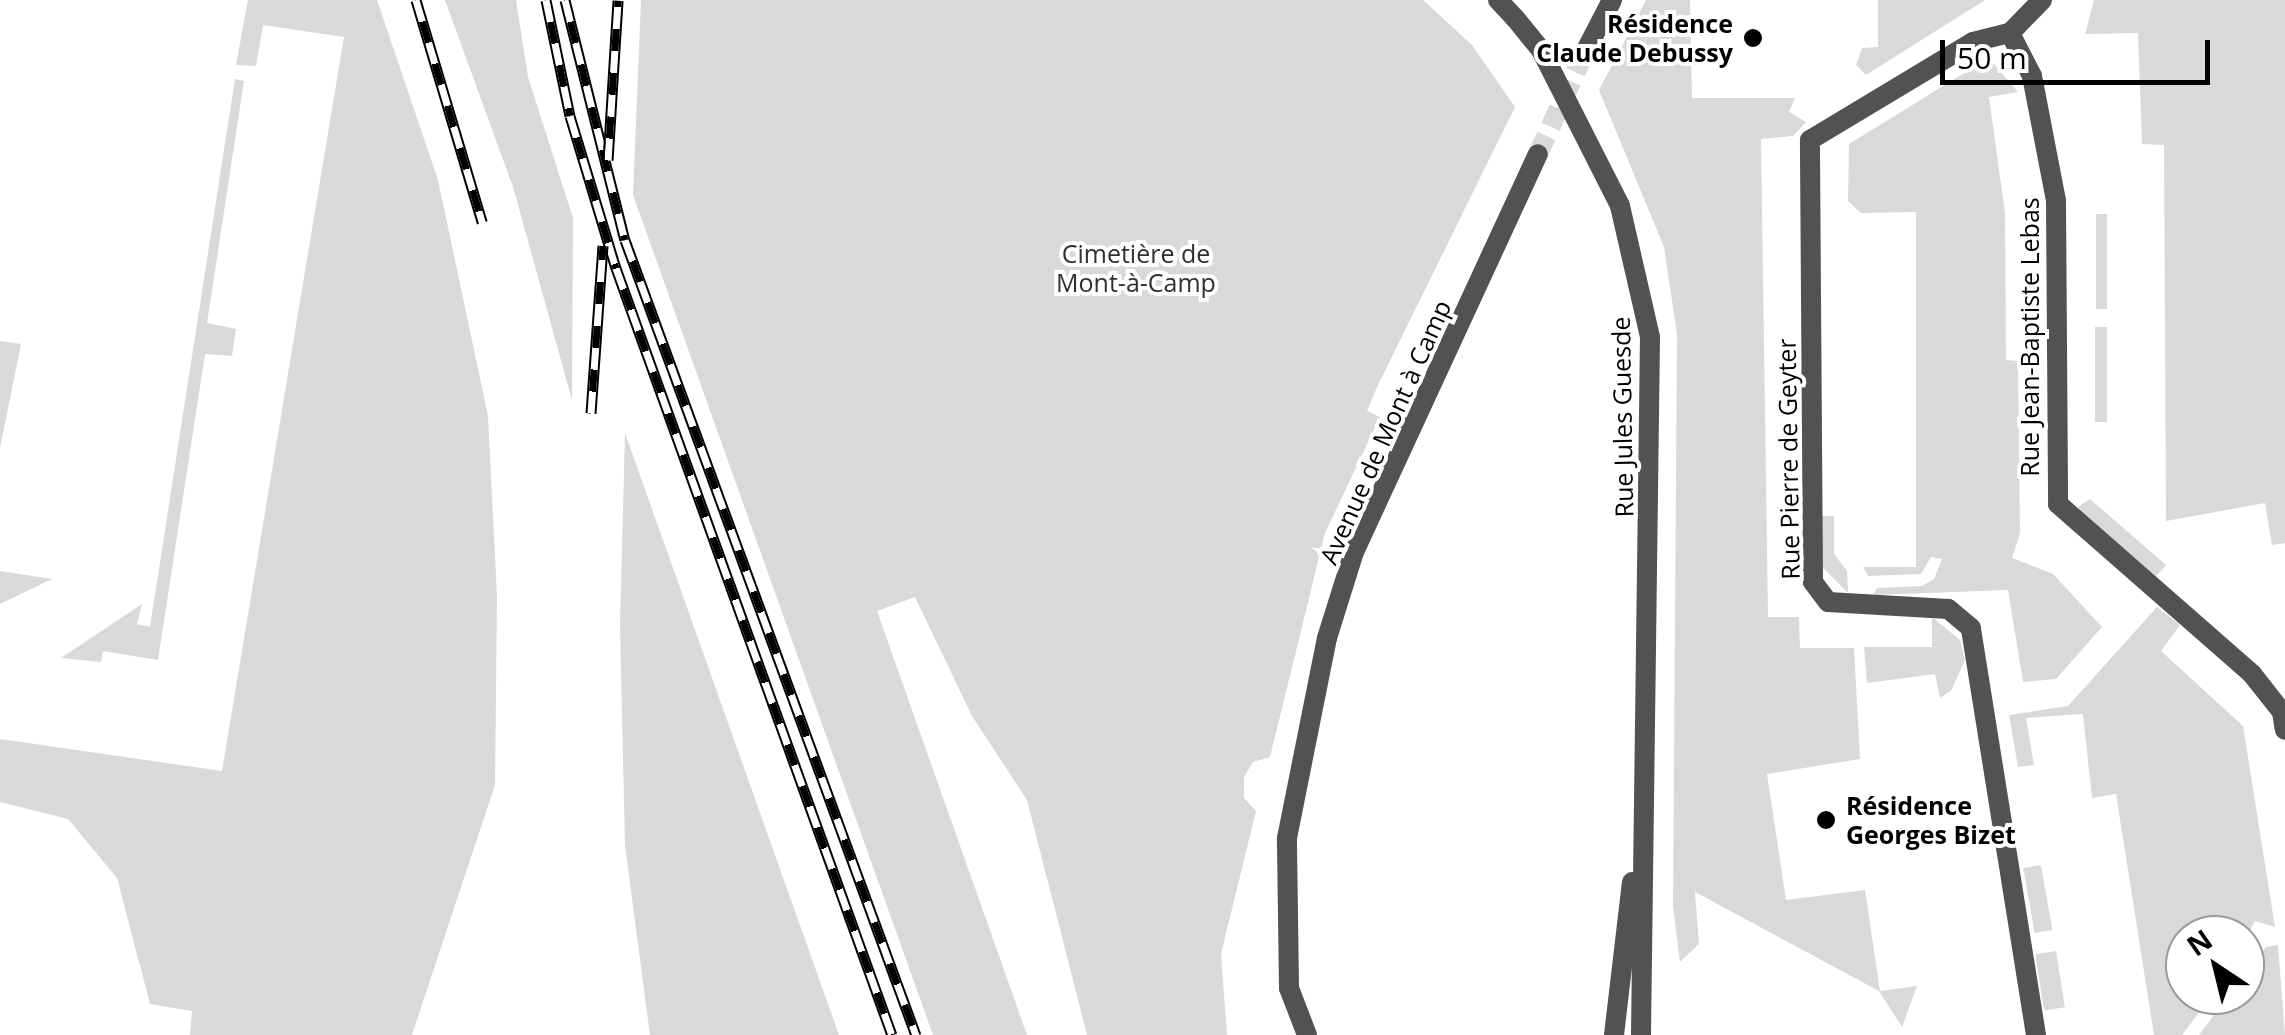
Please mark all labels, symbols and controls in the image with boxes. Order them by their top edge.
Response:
place label: Résidence Claude Debussy [1536,9,1733,68]
scale bar [1945,20,2215,82]
marker: Résidence Claude Debussy [1742,27,1764,49]
text: 50 m [1957,37,2027,78]
street label: Rue Jean-Baptiste Lebas [2014,197,2044,477]
park label: Cimetière de Mont-à-Camp [1056,239,1216,298]
street label: Avenue de Mont à Camp [1313,295,1457,569]
street label: Rue Jules Guesde [1605,316,1639,518]
street label: Rue Pierre de Geyter [1771,338,1805,580]
place label: Résidence Georges Bizet [1846,791,2016,850]
marker: Résidence Georges Bizet [1815,809,1837,831]
north arrow [2165,915,2265,1015]
text: N [2179,920,2219,964]

